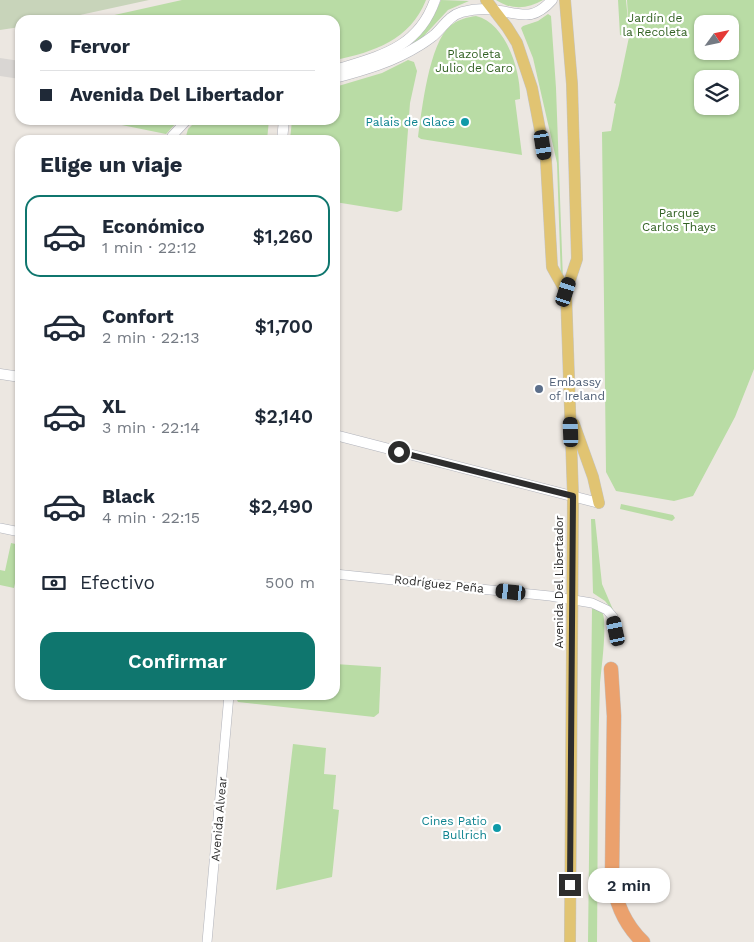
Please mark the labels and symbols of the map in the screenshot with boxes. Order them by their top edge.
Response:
park label: Jardín de la Recoleta [622,11,688,39]
north arrow [694,15,739,60]
park label: Plazoleta Julio de Caro [435,47,513,75]
place label: Palais de Glace [365,115,455,129]
marker: Palais de Glace [459,116,471,128]
car [533,129,552,161]
park label: Parque Carlos Thays [642,206,716,234]
car [554,275,577,309]
place label: Embassy of Ireland [549,375,605,403]
marker: Embassy of Ireland [533,383,545,395]
car [562,417,579,447]
route start [388,441,410,463]
street label: Avenida Del Libertador [552,515,566,649]
street label: Rodríguez Peña [393,572,485,596]
car [495,583,526,601]
car [605,615,626,647]
street label: Avenida Alvear [208,776,230,862]
place label: Cines Patio Bullrich [422,814,487,842]
marker: Cines Patio Bullrich [491,822,503,834]
callout: 2 min [588,868,670,902]
route end [559,874,581,896]

